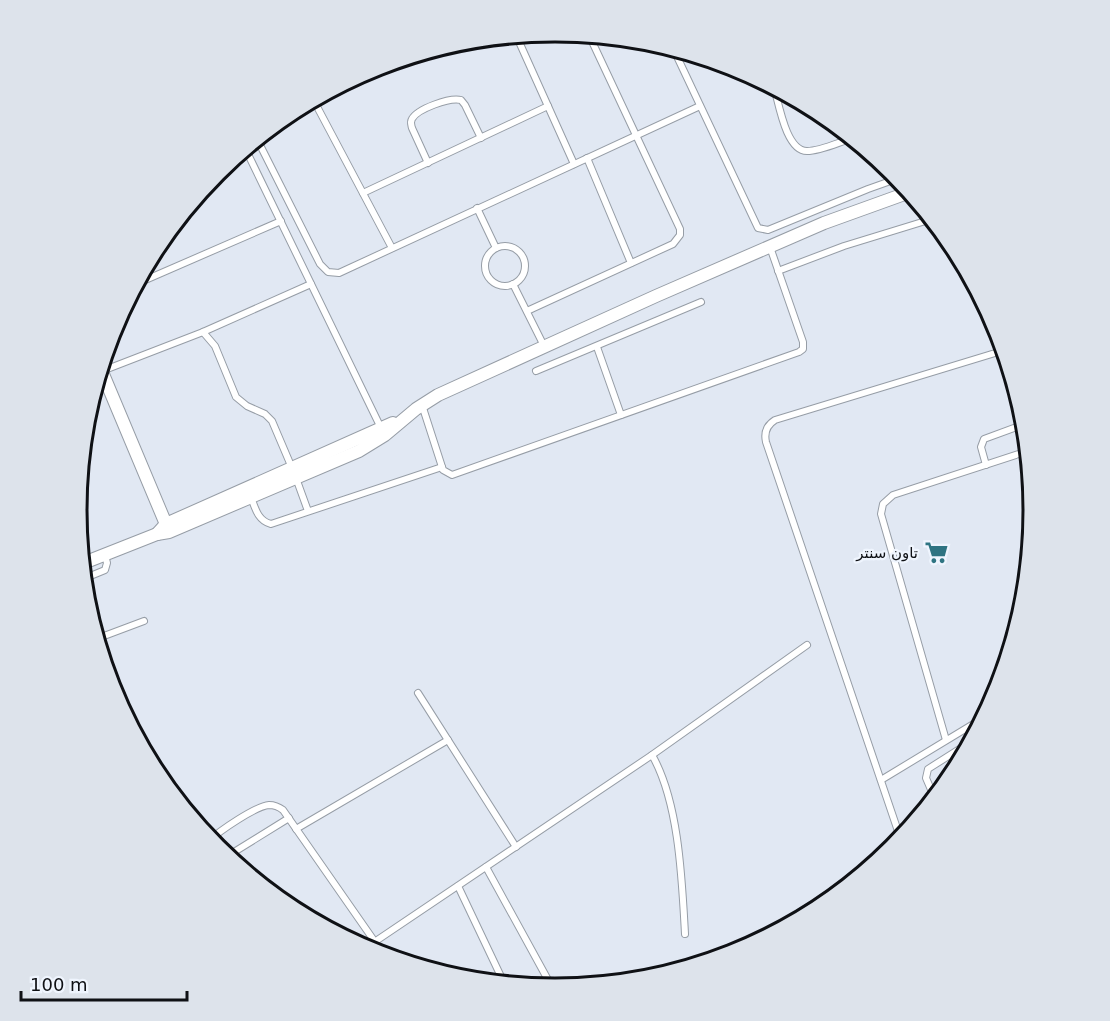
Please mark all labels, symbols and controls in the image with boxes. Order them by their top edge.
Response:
supermarket icon: تاون سنتر [923,540,949,566]
place label: تاون سنتر [855,544,918,562]
scale bar [21,964,188,1002]
text: 100 m [30,974,88,995]

